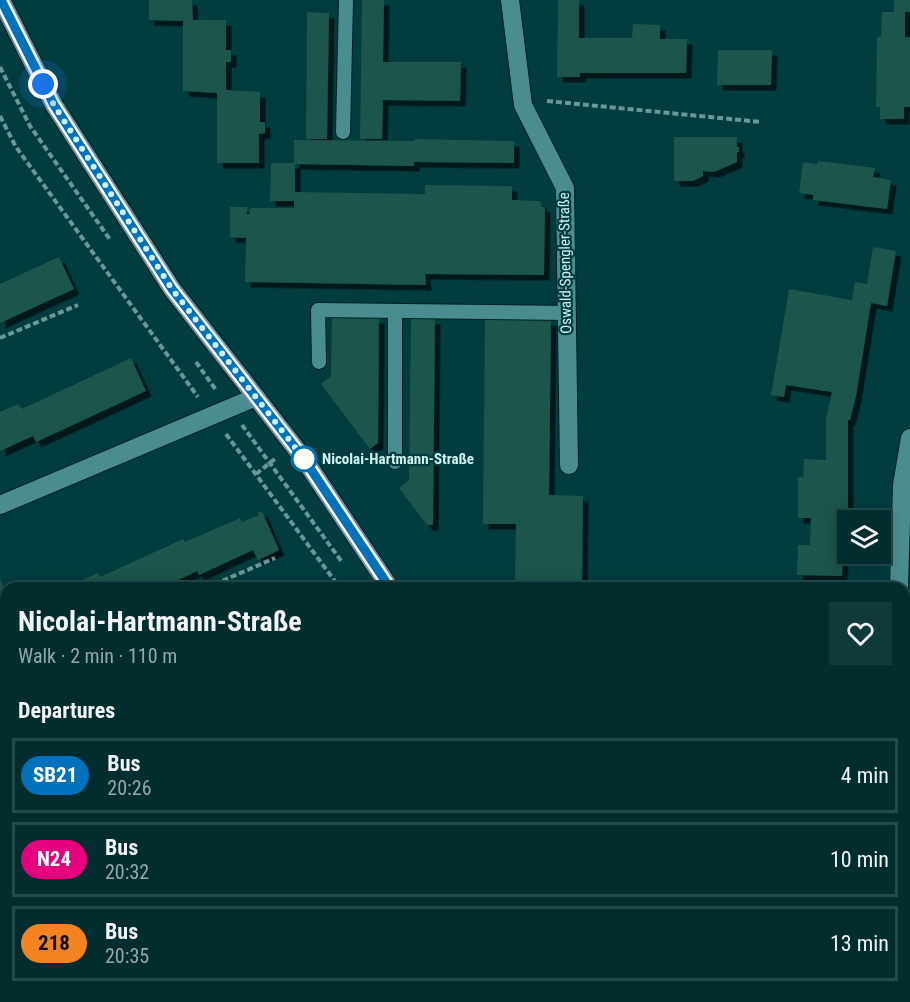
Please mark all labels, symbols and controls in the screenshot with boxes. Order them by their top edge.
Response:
your location [28,69,58,99]
street label: Oswald-Spengler-Straße [555,192,575,334]
marker: Nicolai-Hartmann-Straße [291,446,317,472]
place label: Nicolai-Hartmann-Straße [322,450,474,468]
map controls [837,510,891,564]
button: layers [837,510,891,564]
button: heart [829,602,892,665]
text: Nicolai-Hartmann-Straße [18,605,302,638]
text: Walk · 2 min · 110 m [18,644,177,668]
text: Departures [18,698,115,723]
text: Bus [107,751,141,776]
text: SB21 [33,763,77,787]
text: 4 min [841,763,889,788]
text: 20:26 [107,776,152,800]
text: Bus [105,835,138,860]
text: N24 [37,847,71,871]
text: 10 min [830,847,889,872]
text: 20:32 [105,860,149,884]
text: Bus [105,919,138,944]
text: 218 [38,931,70,955]
text: 13 min [830,931,889,956]
text: 20:35 [105,944,149,968]

